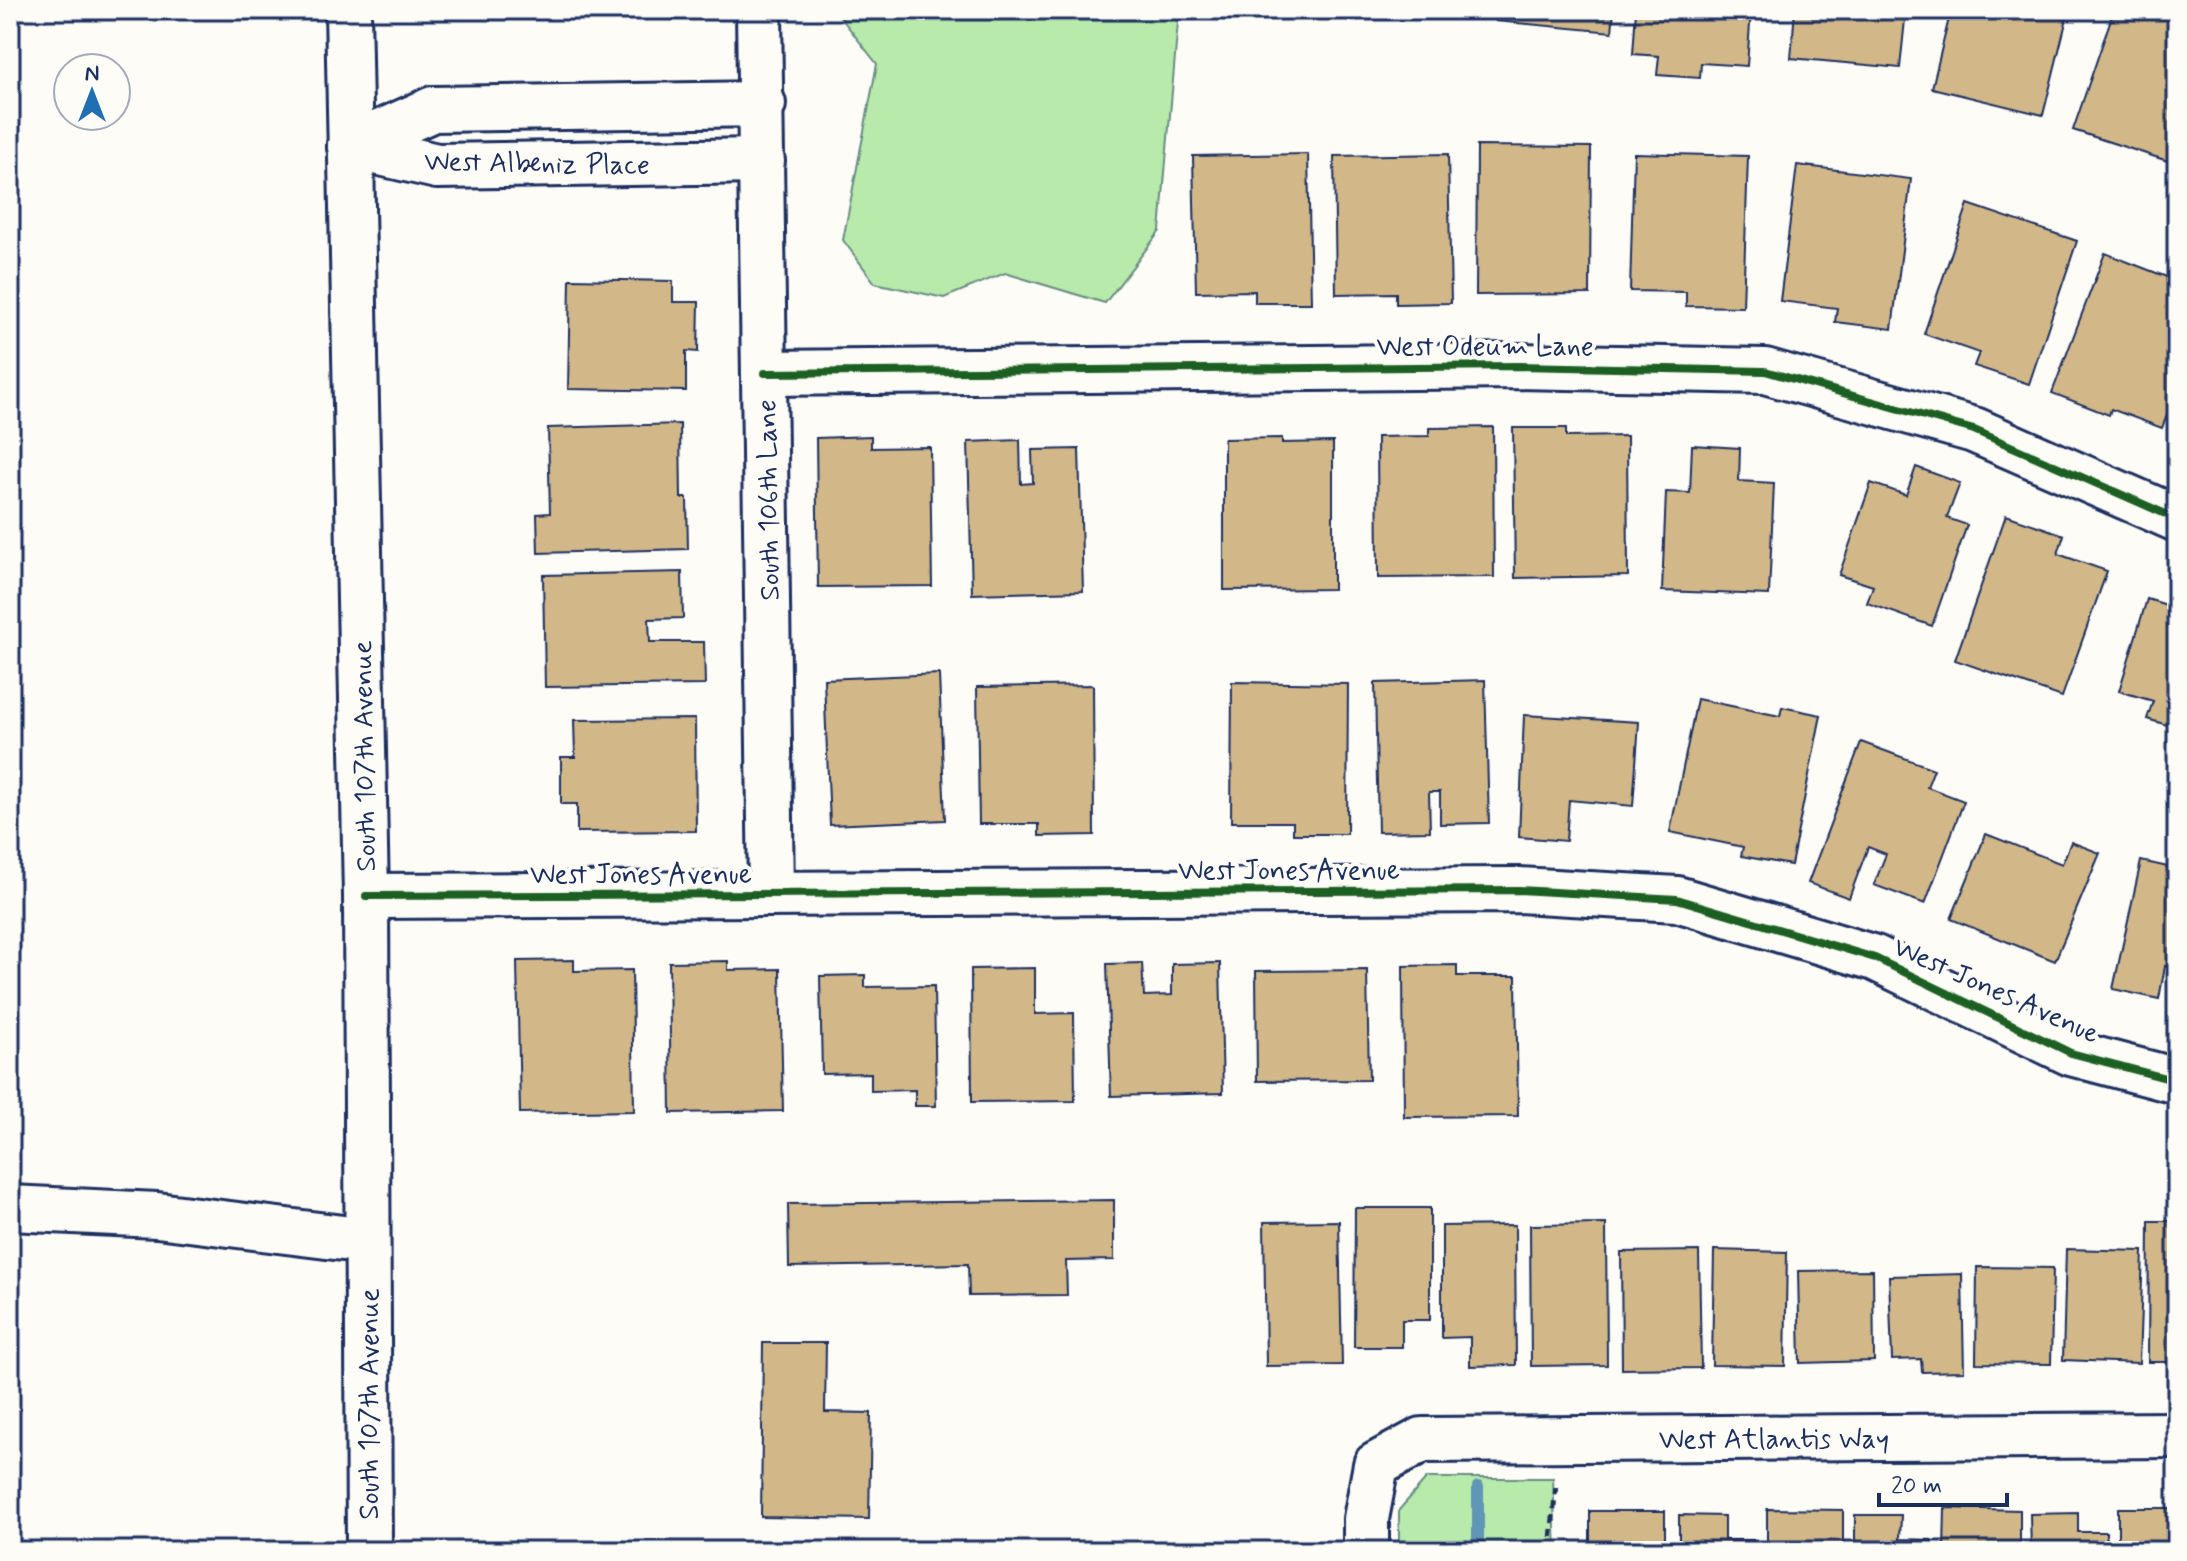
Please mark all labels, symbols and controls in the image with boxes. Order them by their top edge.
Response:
north arrow [52,52,132,132]
text: N [85,60,99,88]
street label: West Albeniz Place [424,144,650,185]
street label: West Odeum Lane [1376,329,1594,366]
street label: South 106th Lane [749,399,790,601]
street label: South 107th Avenue [345,640,386,872]
street label: West Jones Avenue [1178,853,1400,890]
street label: West Jones Avenue [530,857,752,894]
street label: West Jones Avenue [1887,929,2105,1053]
street label: South 107th Avenue [352,1288,389,1520]
street label: West Atlantis Way [1659,1422,1889,1459]
scale bar [1879,1457,2007,1507]
text: 20 m [1891,1471,1942,1502]

